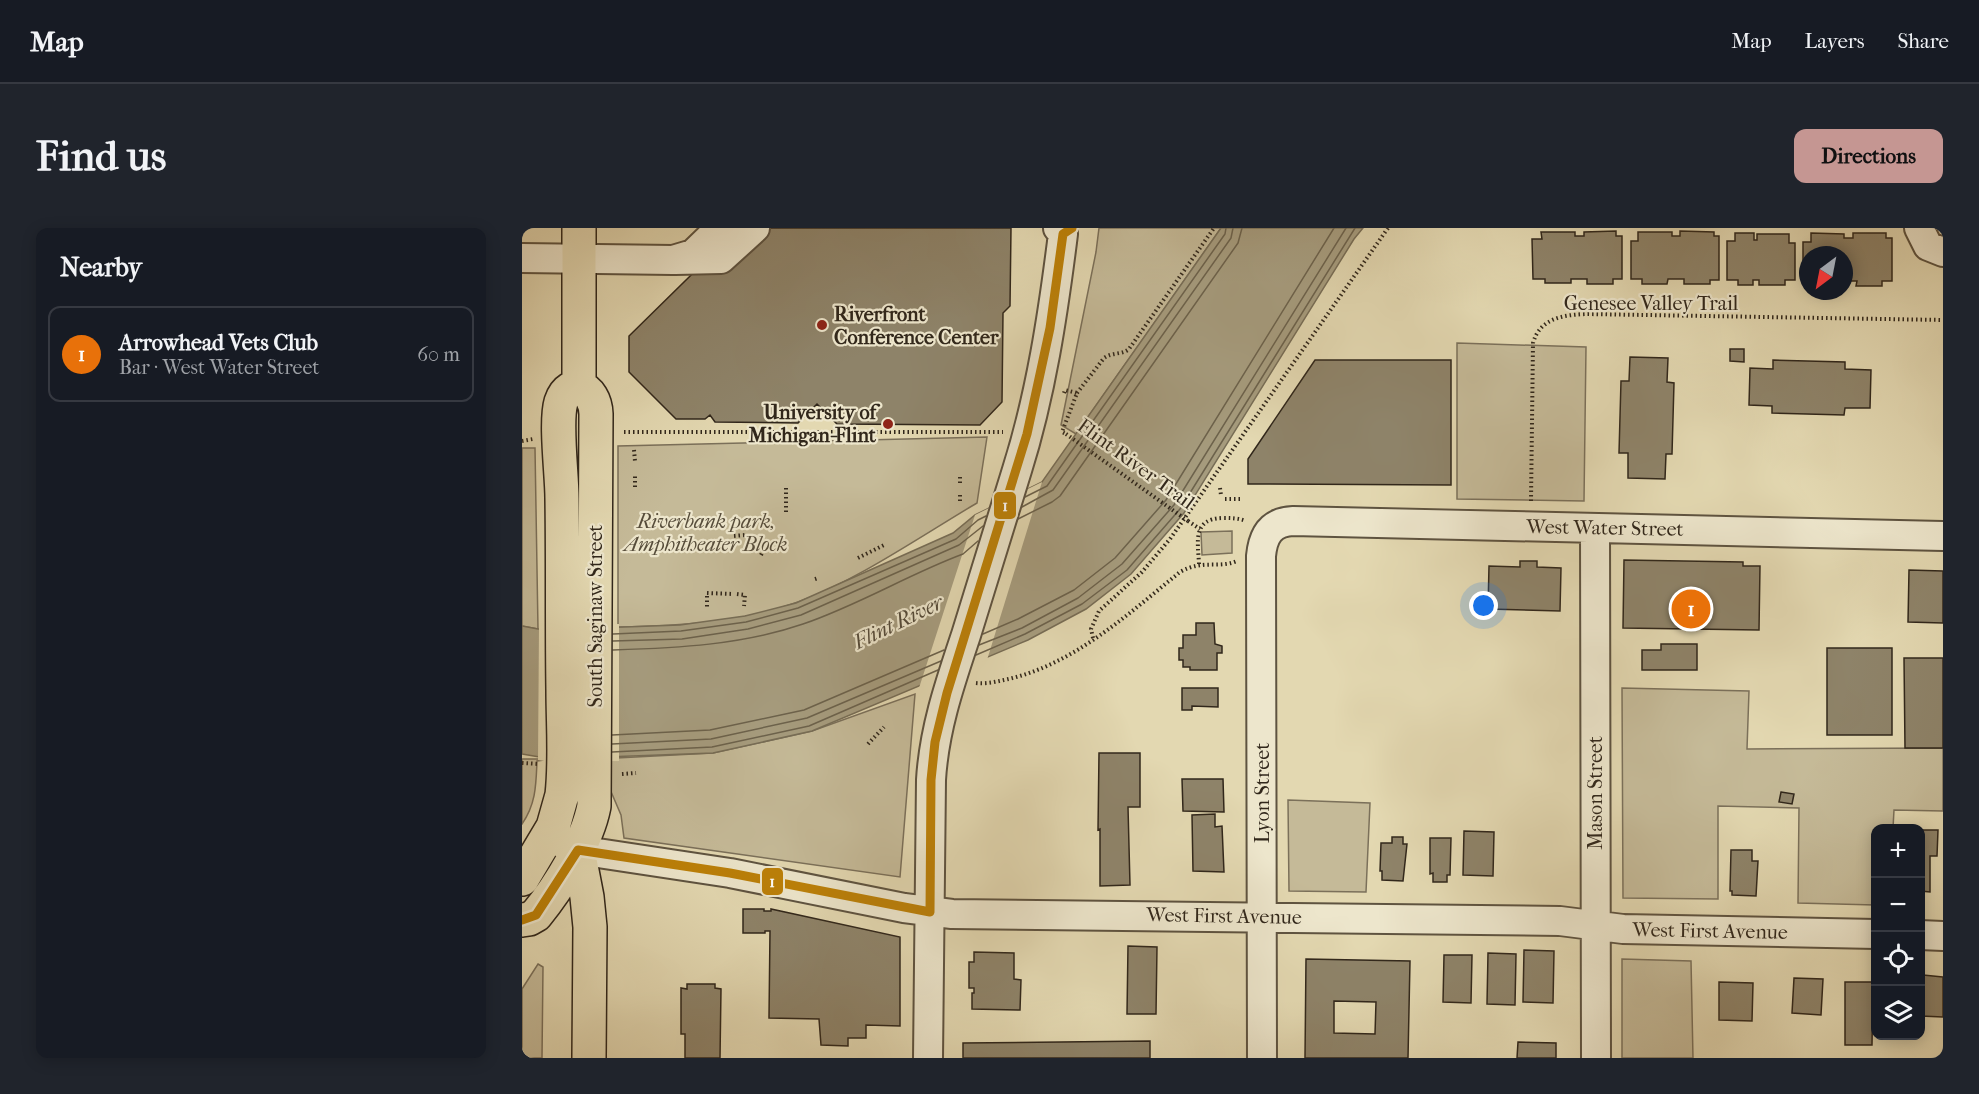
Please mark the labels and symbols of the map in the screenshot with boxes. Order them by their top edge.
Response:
north arrow [1799,246,1853,300]
street label: Genesee Valley Trail [1564,292,1739,315]
place label: Riverfront Conference Center [834,303,999,349]
marker: Riverfront Conference Center [815,318,829,332]
place label: University of Michigan-Flint [747,401,880,447]
street label: Flint River Trail [1073,414,1199,514]
marker: University of Michigan-Flint [881,417,895,431]
line badge: 1 [993,491,1017,520]
text: 1 [1002,496,1008,515]
park label: Riverbank park, Amphitheater Block [621,510,788,556]
street label: West Water Street [1525,515,1684,541]
street label: South Saginaw Street [584,525,607,707]
pin: 1 [1672,586,1710,632]
water label: Flint River [848,589,948,654]
your location [1469,591,1498,620]
street label: Mason Street [1584,736,1607,850]
street label: Lyon Street [1251,743,1274,843]
line badge: 1 [761,867,784,896]
text: 1 [769,872,775,891]
street label: West First Avenue [1145,903,1302,929]
street label: West First Avenue [1631,918,1788,944]

